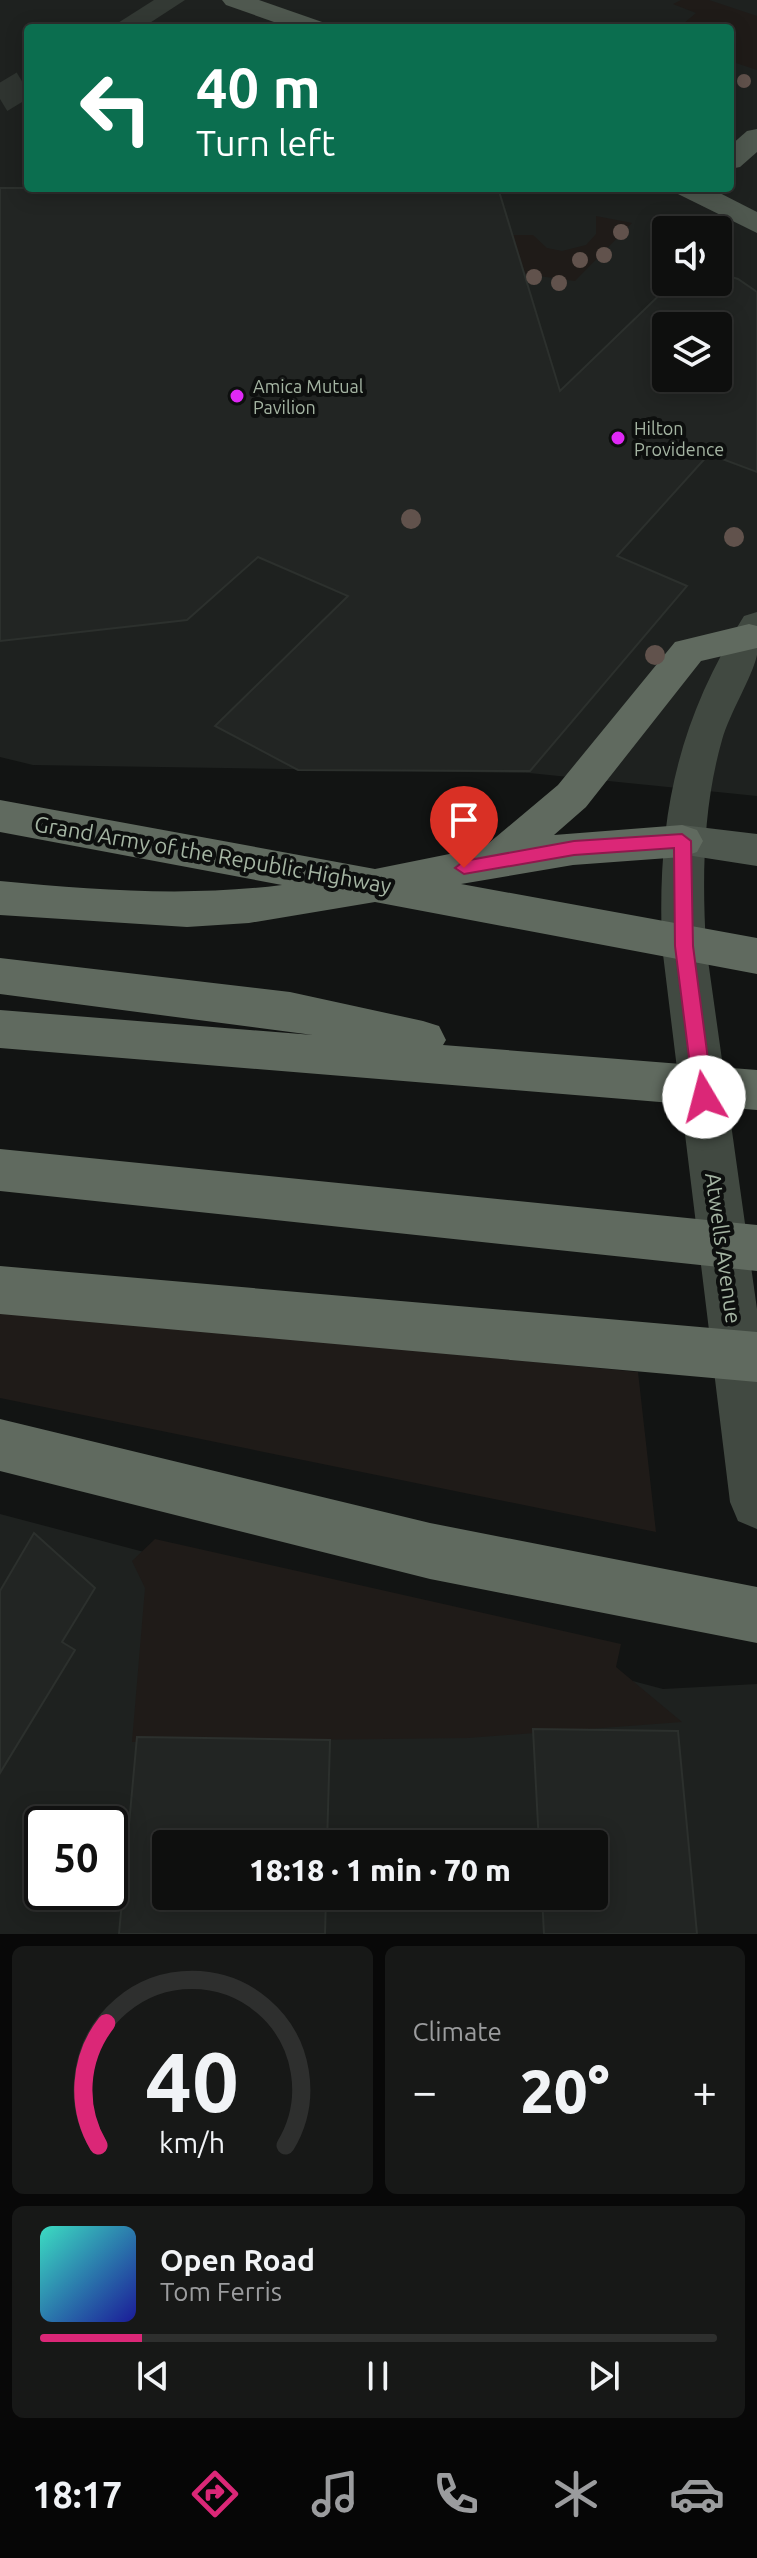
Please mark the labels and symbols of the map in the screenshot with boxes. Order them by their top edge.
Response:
place label: Amica Mutual Pavilion [253,376,364,417]
marker: Amica Mutual Pavilion [228,387,246,405]
place label: Hilton Providence [634,418,724,459]
marker: Hilton Providence [609,429,627,447]
pin [430,786,498,868]
street label: Grand Army of the Republic Highway [33,810,394,898]
position arrow [662,1055,746,1139]
street label: Atwells Avenue [701,1171,747,1325]
speed limit sign: 50 [24,1806,128,1910]

